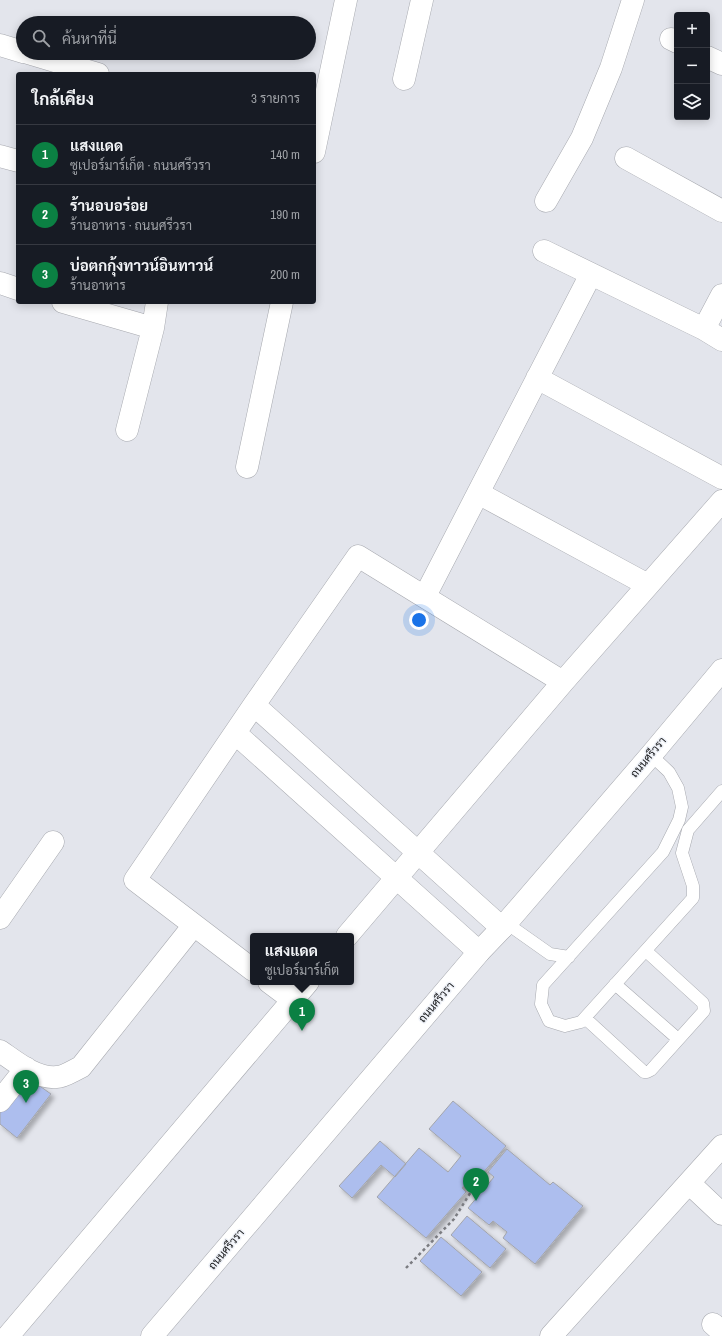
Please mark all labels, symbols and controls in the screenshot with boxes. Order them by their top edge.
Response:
map controls [674,12,710,120]
button: + [674,12,710,48]
search box [16,16,316,60]
icon: search [30,27,52,49]
text: ค้นหาที่นี่ [62,28,117,49]
button: − [674,48,710,84]
button: layers [674,84,710,120]
text: ใกล้เคียง [32,87,94,110]
text: 3 รายการ [251,90,300,107]
text: แสงแดด [70,135,123,156]
text: 1 [42,146,48,163]
text: 140 m [270,146,300,163]
text: ซูเปอร์มาร์เก็ต · ถนนศรีวรา [70,157,211,174]
text: ร้านอบอร่อย [70,195,148,216]
text: 2 [42,206,48,223]
text: 190 m [270,206,300,223]
text: ร้านอาหาร · ถนนศรีวรา [70,217,192,234]
text: บ่อตกกุ้งทาวน์อินทาวน์ [70,255,213,276]
text: 3 [42,266,48,283]
text: 200 m [270,266,300,283]
text: ร้านอาหาร [70,277,126,294]
your location [409,610,429,630]
street label: ถนนศรีวรา [626,733,669,780]
popup [250,933,354,985]
text: แสงแดด [265,940,318,961]
text: ซูเปอร์มาร์เก็ต [265,962,339,979]
street label: ถนนศรีวรา [414,978,457,1025]
pin: 1 [289,998,315,1031]
pin: 3 [13,1070,39,1103]
pin: 2 [463,1168,489,1201]
street label: ถนนศรีวรา [204,1225,247,1272]

